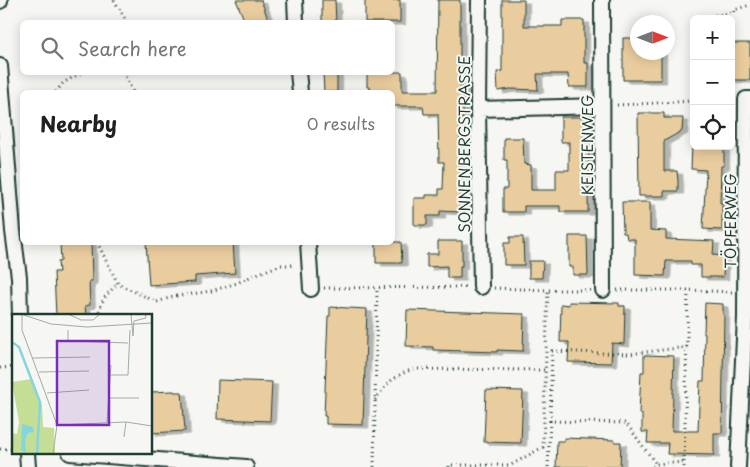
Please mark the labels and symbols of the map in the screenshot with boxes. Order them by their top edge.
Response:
north arrow [630,15,675,60]
street label: SONNENBERGSTRASSE [452,56,475,232]
street label: KEISTENWEG [575,95,598,195]
street label: TÖPFERWEG [718,173,741,269]
inset map [12,314,152,454]

